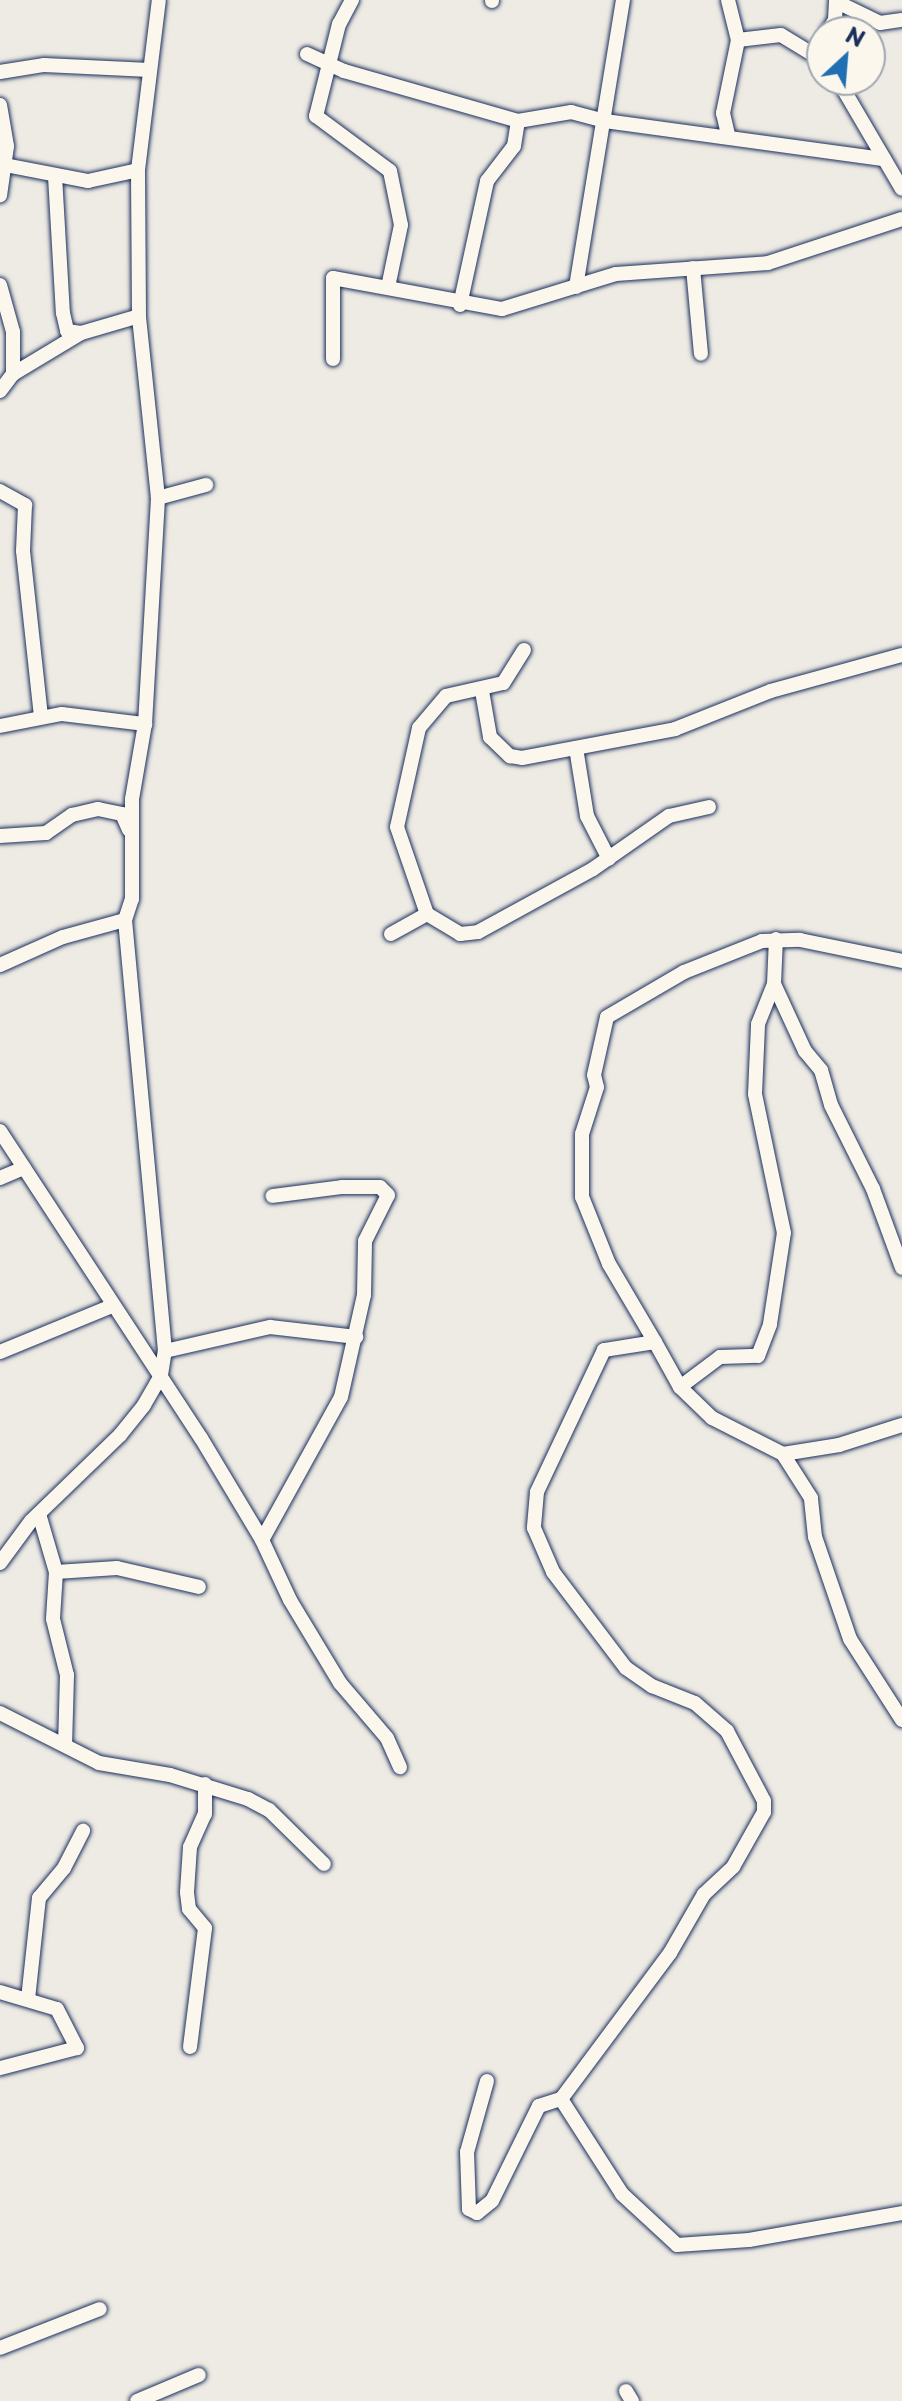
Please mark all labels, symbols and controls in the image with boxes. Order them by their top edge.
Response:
north arrow [806,16,886,96]
text: N [841,17,871,54]

